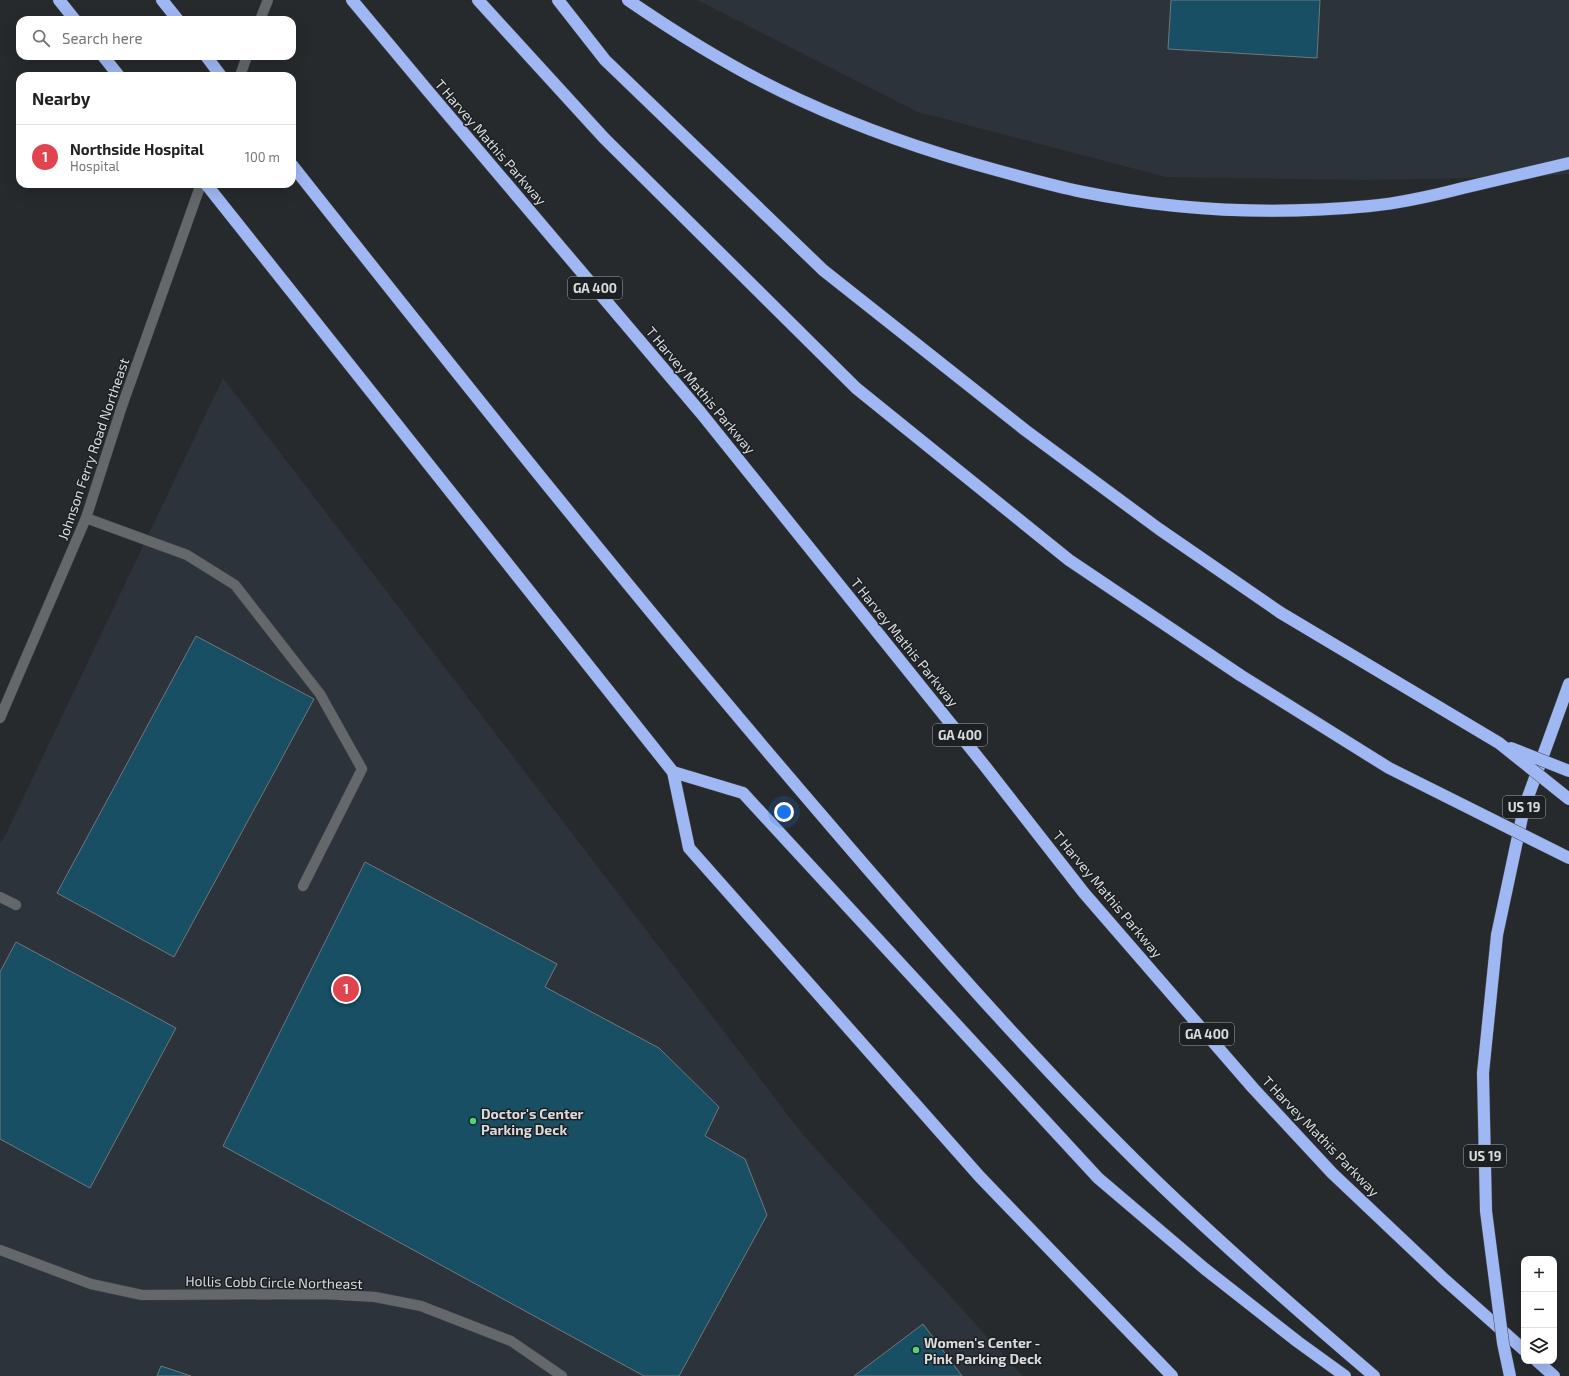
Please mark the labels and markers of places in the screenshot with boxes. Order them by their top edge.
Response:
pin: 1 [333,974,359,1004]
place label: Doctor's Center Parking Deck [481,1105,584,1138]
marker: Doctor's Center Parking Deck [468,1116,478,1126]
place label: Women's Center - Pink Parking Deck [924,1334,1042,1367]
marker: Women's Center - Pink Parking Deck [911,1345,921,1355]

